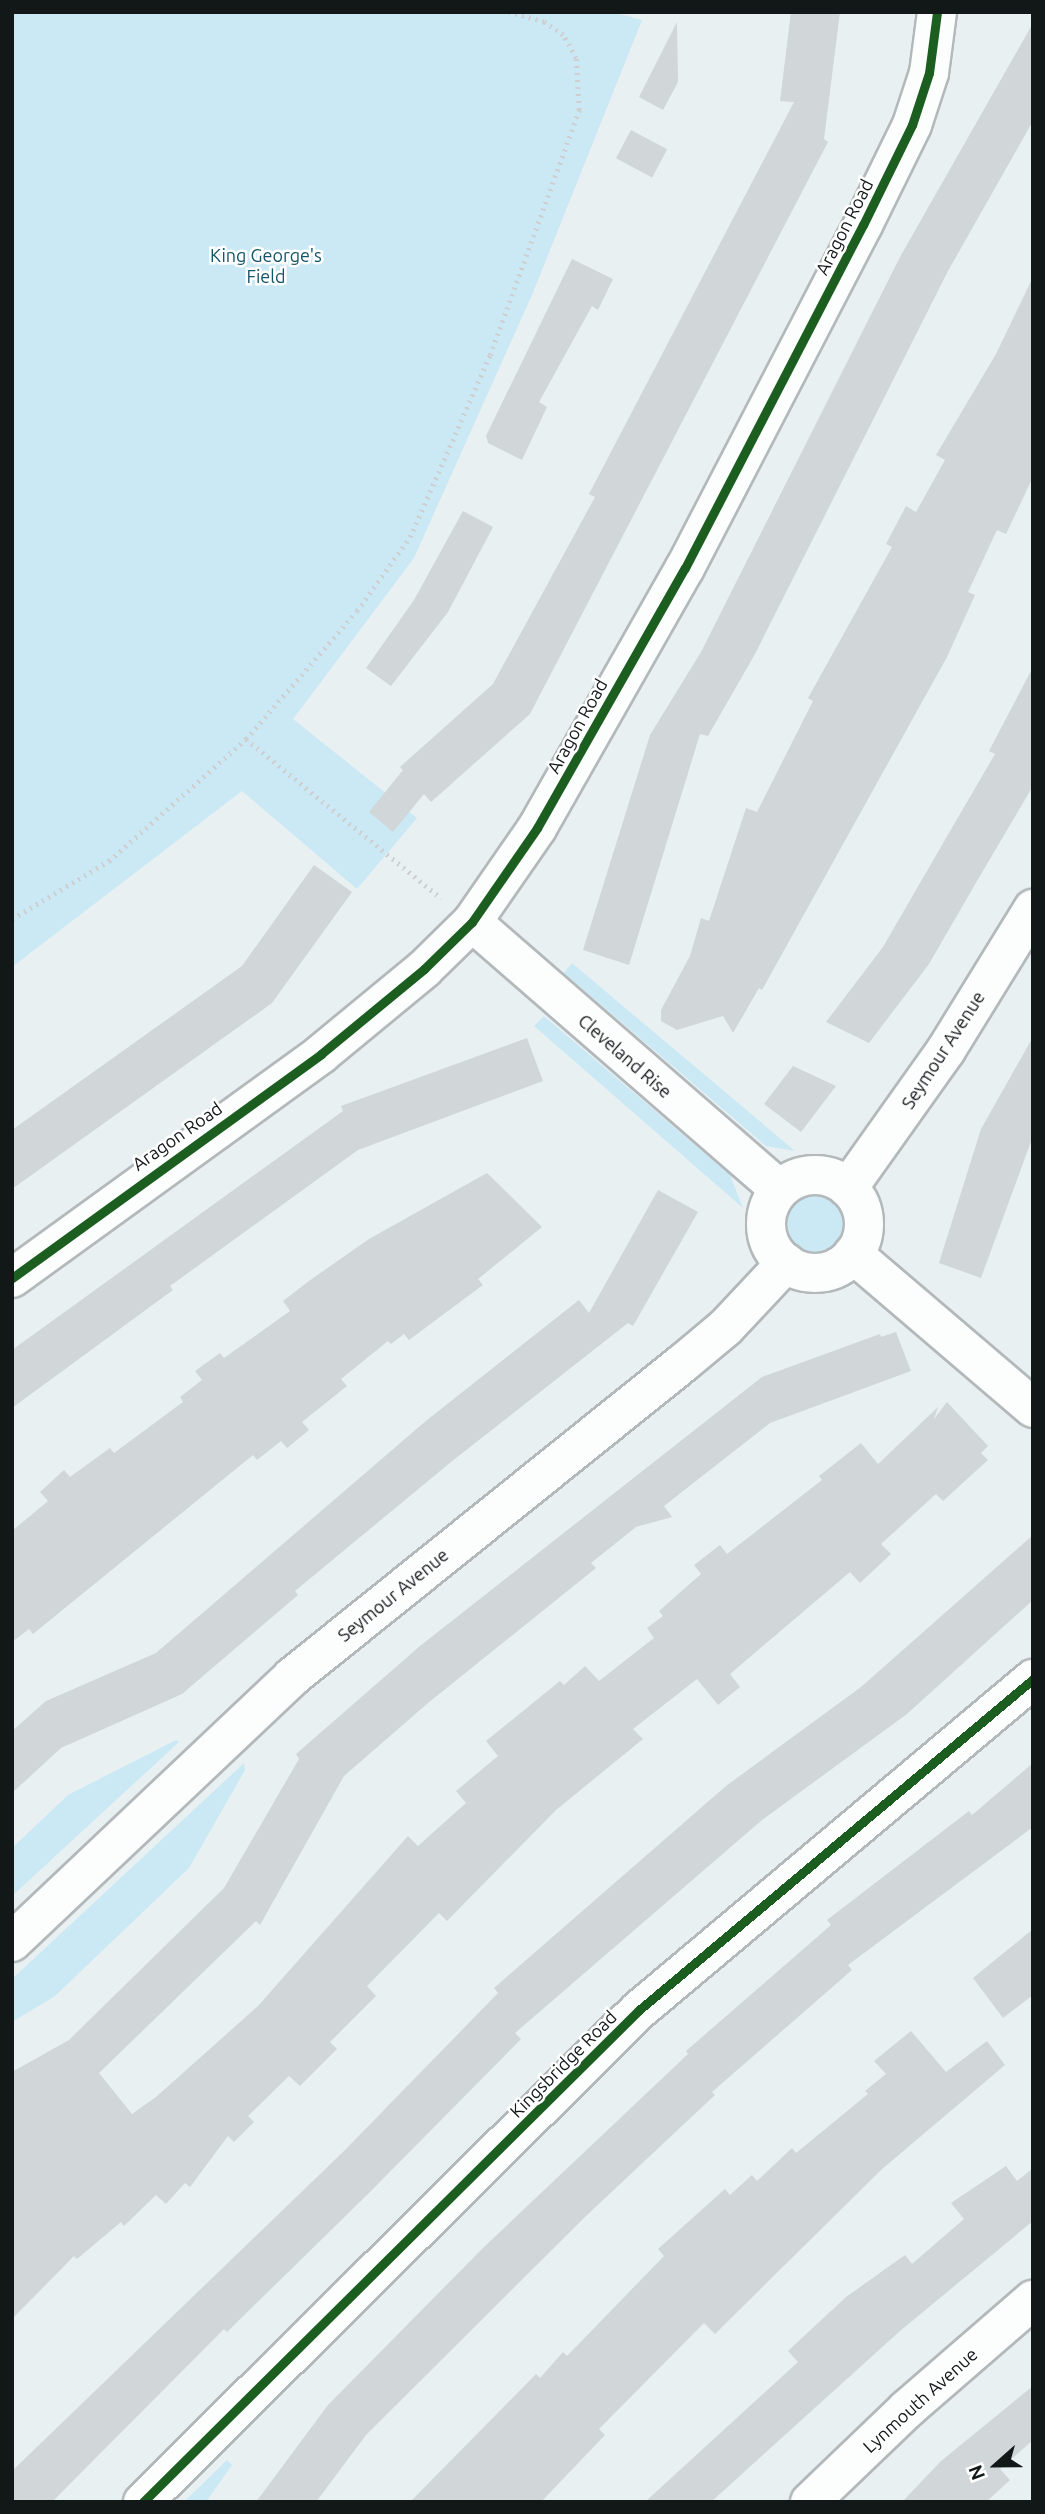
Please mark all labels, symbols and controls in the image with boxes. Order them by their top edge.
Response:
street label: Aragon Road [811,176,877,278]
park label: King George's Field [210,245,322,288]
street label: Aragon Road [542,675,612,777]
street label: Seymour Avenue [897,987,989,1113]
street label: Cleveland Rise [574,1010,676,1102]
street label: Aragon Road [128,1097,226,1175]
street label: Seymour Avenue [333,1544,453,1646]
street label: Kingsbridge Road [505,2006,621,2122]
street label: Lynmouth Avenue [858,2343,982,2457]
north arrow [961,2430,1031,2500]
text: N [964,2462,989,2483]

